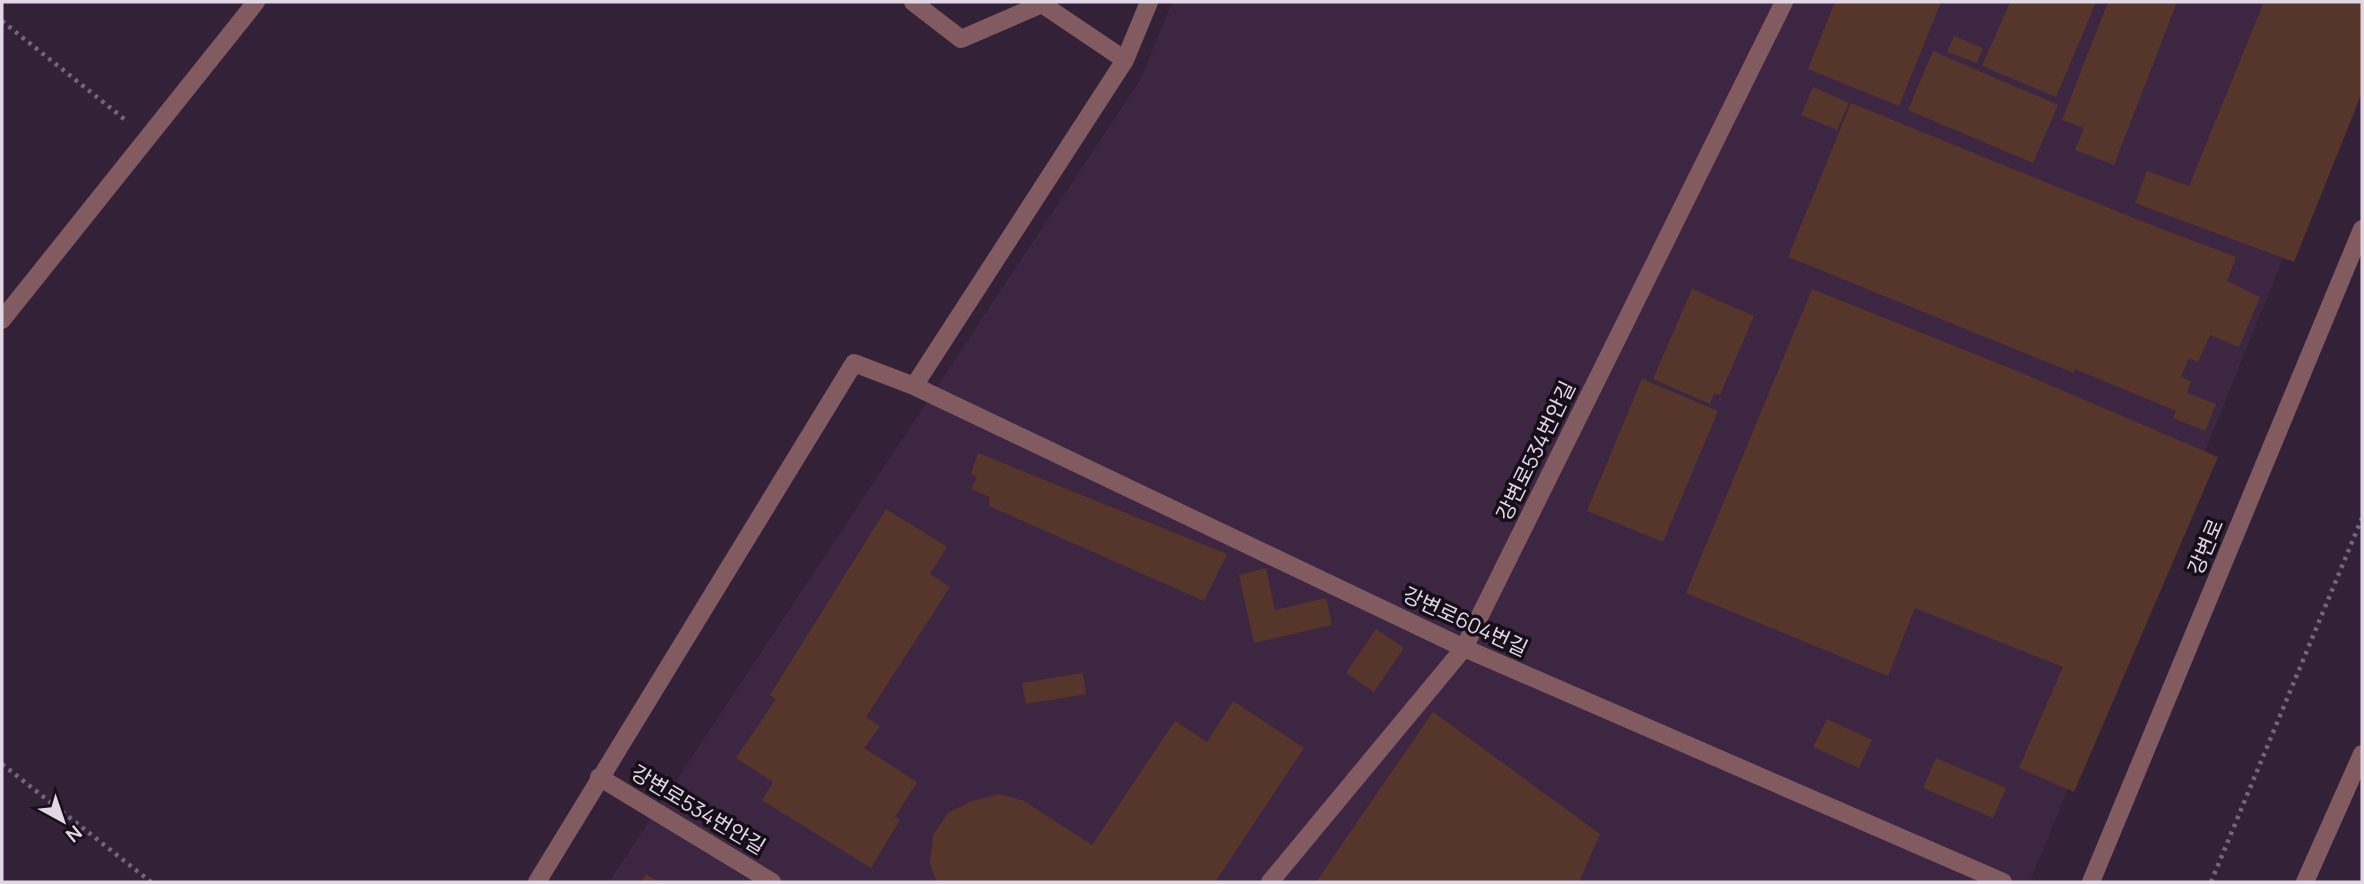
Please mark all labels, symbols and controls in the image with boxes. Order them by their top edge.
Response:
street label: 강변로534번안길 [1489,376,1581,525]
street label: 강변로 [2181,514,2229,579]
street label: 강변로604번길 [1398,580,1532,662]
street label: 강변로534번안길 [626,758,771,860]
north arrow [28,786,98,856]
text: N [60,820,88,848]

